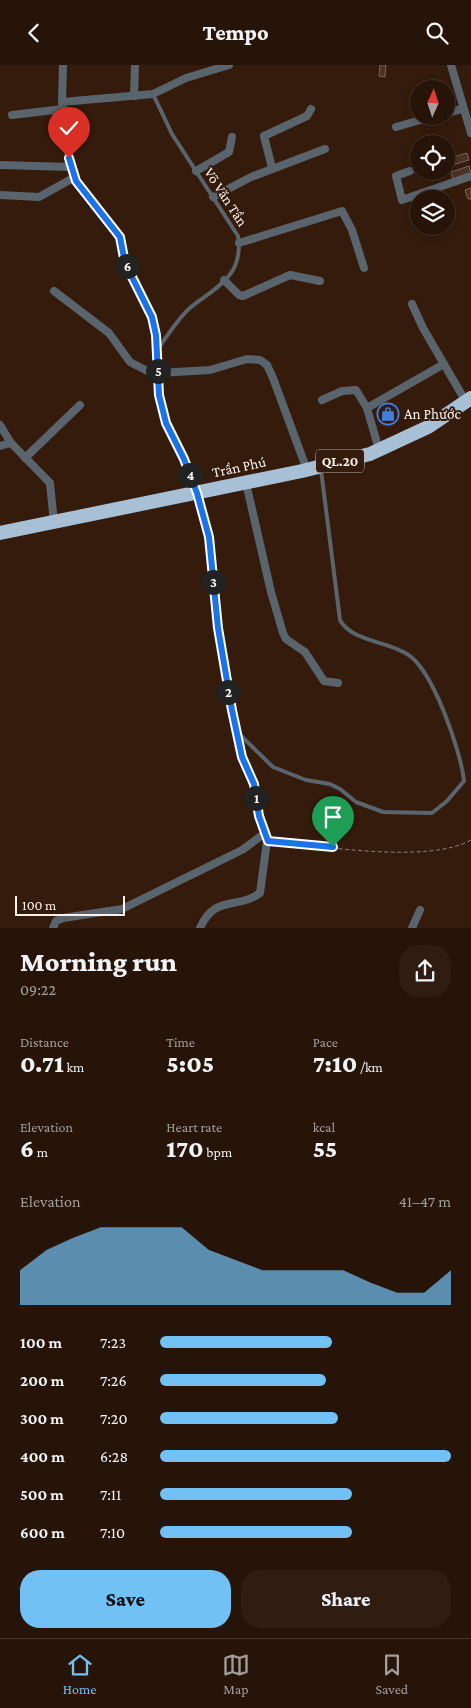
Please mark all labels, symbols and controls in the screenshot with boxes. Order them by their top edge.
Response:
icon: back [20,19,48,47]
icon: search [423,19,451,47]
text: Tempo [202,20,269,45]
north arrow [410,80,455,125]
map controls [410,80,455,235]
pin [48,107,90,158]
icon: check [55,114,83,142]
button: locate [410,135,455,180]
street label: Võ Văn Tần [201,164,252,229]
button: layers [410,190,455,235]
pin: 6 [114,253,140,279]
text: 6 [124,258,131,274]
pin: 5 [146,359,170,383]
text: 5 [155,363,162,379]
shop icon: An Phước [376,402,400,426]
place label: An Phước [404,406,461,422]
road number: QL.20 [316,449,364,473]
street label: Trần Phú [210,453,267,480]
pin: 4 [178,463,202,487]
text: 4 [187,467,194,483]
pin: 3 [200,569,226,595]
text: 3 [210,574,217,590]
pin: 2 [216,679,240,705]
text: 2 [225,684,232,700]
pin: 1 [244,785,268,811]
text: 1 [254,790,259,806]
pin [312,796,354,847]
icon: arrive [319,803,347,831]
scale bar [15,893,125,916]
text: 100 m [22,897,56,913]
button: share [399,945,451,997]
text: Morning run [20,946,177,977]
text: 09:22 [20,981,56,998]
text: Distance [20,1034,69,1050]
text: Time [166,1034,195,1050]
text: Pace [313,1034,338,1050]
text: 0.71 [20,1050,64,1077]
text: 5:05 [166,1050,214,1077]
text: 7:10 [313,1050,357,1077]
text: km [64,1059,84,1075]
text: /km [357,1059,383,1075]
text: Elevation [20,1119,73,1135]
text: Heart rate [166,1119,222,1135]
text: kcal [313,1119,335,1135]
text: 6 [20,1135,34,1162]
text: 170 [166,1135,204,1162]
text: 55 [313,1135,337,1162]
text: m [34,1144,48,1160]
text: bpm [204,1144,232,1160]
text: Elevation [20,1193,81,1210]
text: 41–47 m [399,1193,451,1210]
text: 100 m [20,1334,62,1351]
text: 7:23 [100,1334,126,1351]
text: 200 m [20,1372,64,1389]
text: 7:26 [100,1372,127,1389]
text: 300 m [20,1410,64,1427]
text: 7:20 [100,1410,127,1427]
text: 400 m [20,1448,65,1465]
text: 6:28 [100,1448,128,1465]
text: 500 m [20,1486,64,1503]
text: 7:11 [100,1486,121,1503]
text: 600 m [20,1524,65,1541]
text: 7:10 [100,1524,125,1541]
button: Save [20,1570,231,1628]
button: Share [241,1570,451,1628]
tab: Home [63,1651,96,1697]
tab: Map [222,1651,250,1697]
tab: Saved [375,1651,408,1697]

